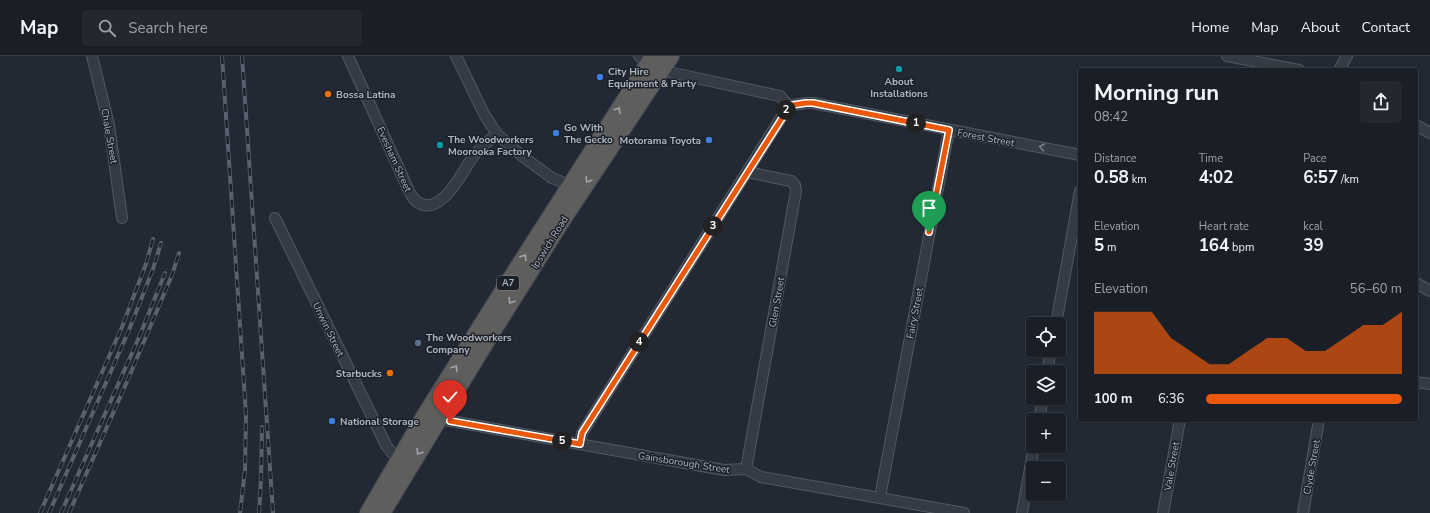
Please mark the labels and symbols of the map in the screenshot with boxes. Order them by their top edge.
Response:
marker: About Installations [894,64,904,74]
place label: City Hire Equipment & Party [608,65,697,91]
marker: City Hire Equipment & Party [595,72,605,82]
place label: About Installations [870,75,928,101]
place label: Bossa Latina [336,88,395,102]
marker: Bossa Latina [323,89,333,99]
pin: 2 [776,100,796,120]
street label: Chale Street [97,107,121,165]
one-way arrow [613,107,620,114]
pin: 1 [906,113,926,133]
place label: Go With The Gecko [564,121,613,147]
street label: Evesham Street [373,124,415,195]
street label: Forest Street [956,126,1016,150]
marker: Go With The Gecko [551,128,561,138]
place label: The Woodworkers Moorooka Factory [448,133,534,159]
place label: Motorama Toyota [620,134,701,148]
marker: Motorama Toyota [704,135,714,145]
marker: The Woodworkers Moorooka Factory [435,140,445,150]
one-way arrow [1039,144,1045,152]
one-way arrow [586,176,593,183]
pin [912,191,946,232]
street label: Ipswich Road [528,213,572,272]
pin: 3 [703,216,723,236]
one-way arrow [519,255,526,262]
street label: Glen Street [766,275,788,329]
road number: A7 [497,276,519,290]
street label: Fairy Street [903,286,927,340]
one-way arrow [508,297,516,304]
street label: Unwin Street [309,300,348,360]
place label: The Woodworkers Company [426,331,512,357]
pin: 4 [629,332,649,352]
marker: The Woodworkers Company [413,338,423,348]
one-way arrow [450,365,458,372]
place label: Starbucks [336,367,382,381]
marker: Starbucks [385,368,395,378]
pin [433,380,467,421]
place label: National Storage [340,415,419,429]
marker: National Storage [327,416,337,426]
pin: 5 [552,431,572,451]
street label: Clyde Street [1300,438,1324,496]
street label: Vale Street [1161,440,1183,493]
one-way arrow [417,448,424,455]
street label: Gainsborough Street [637,449,731,477]

